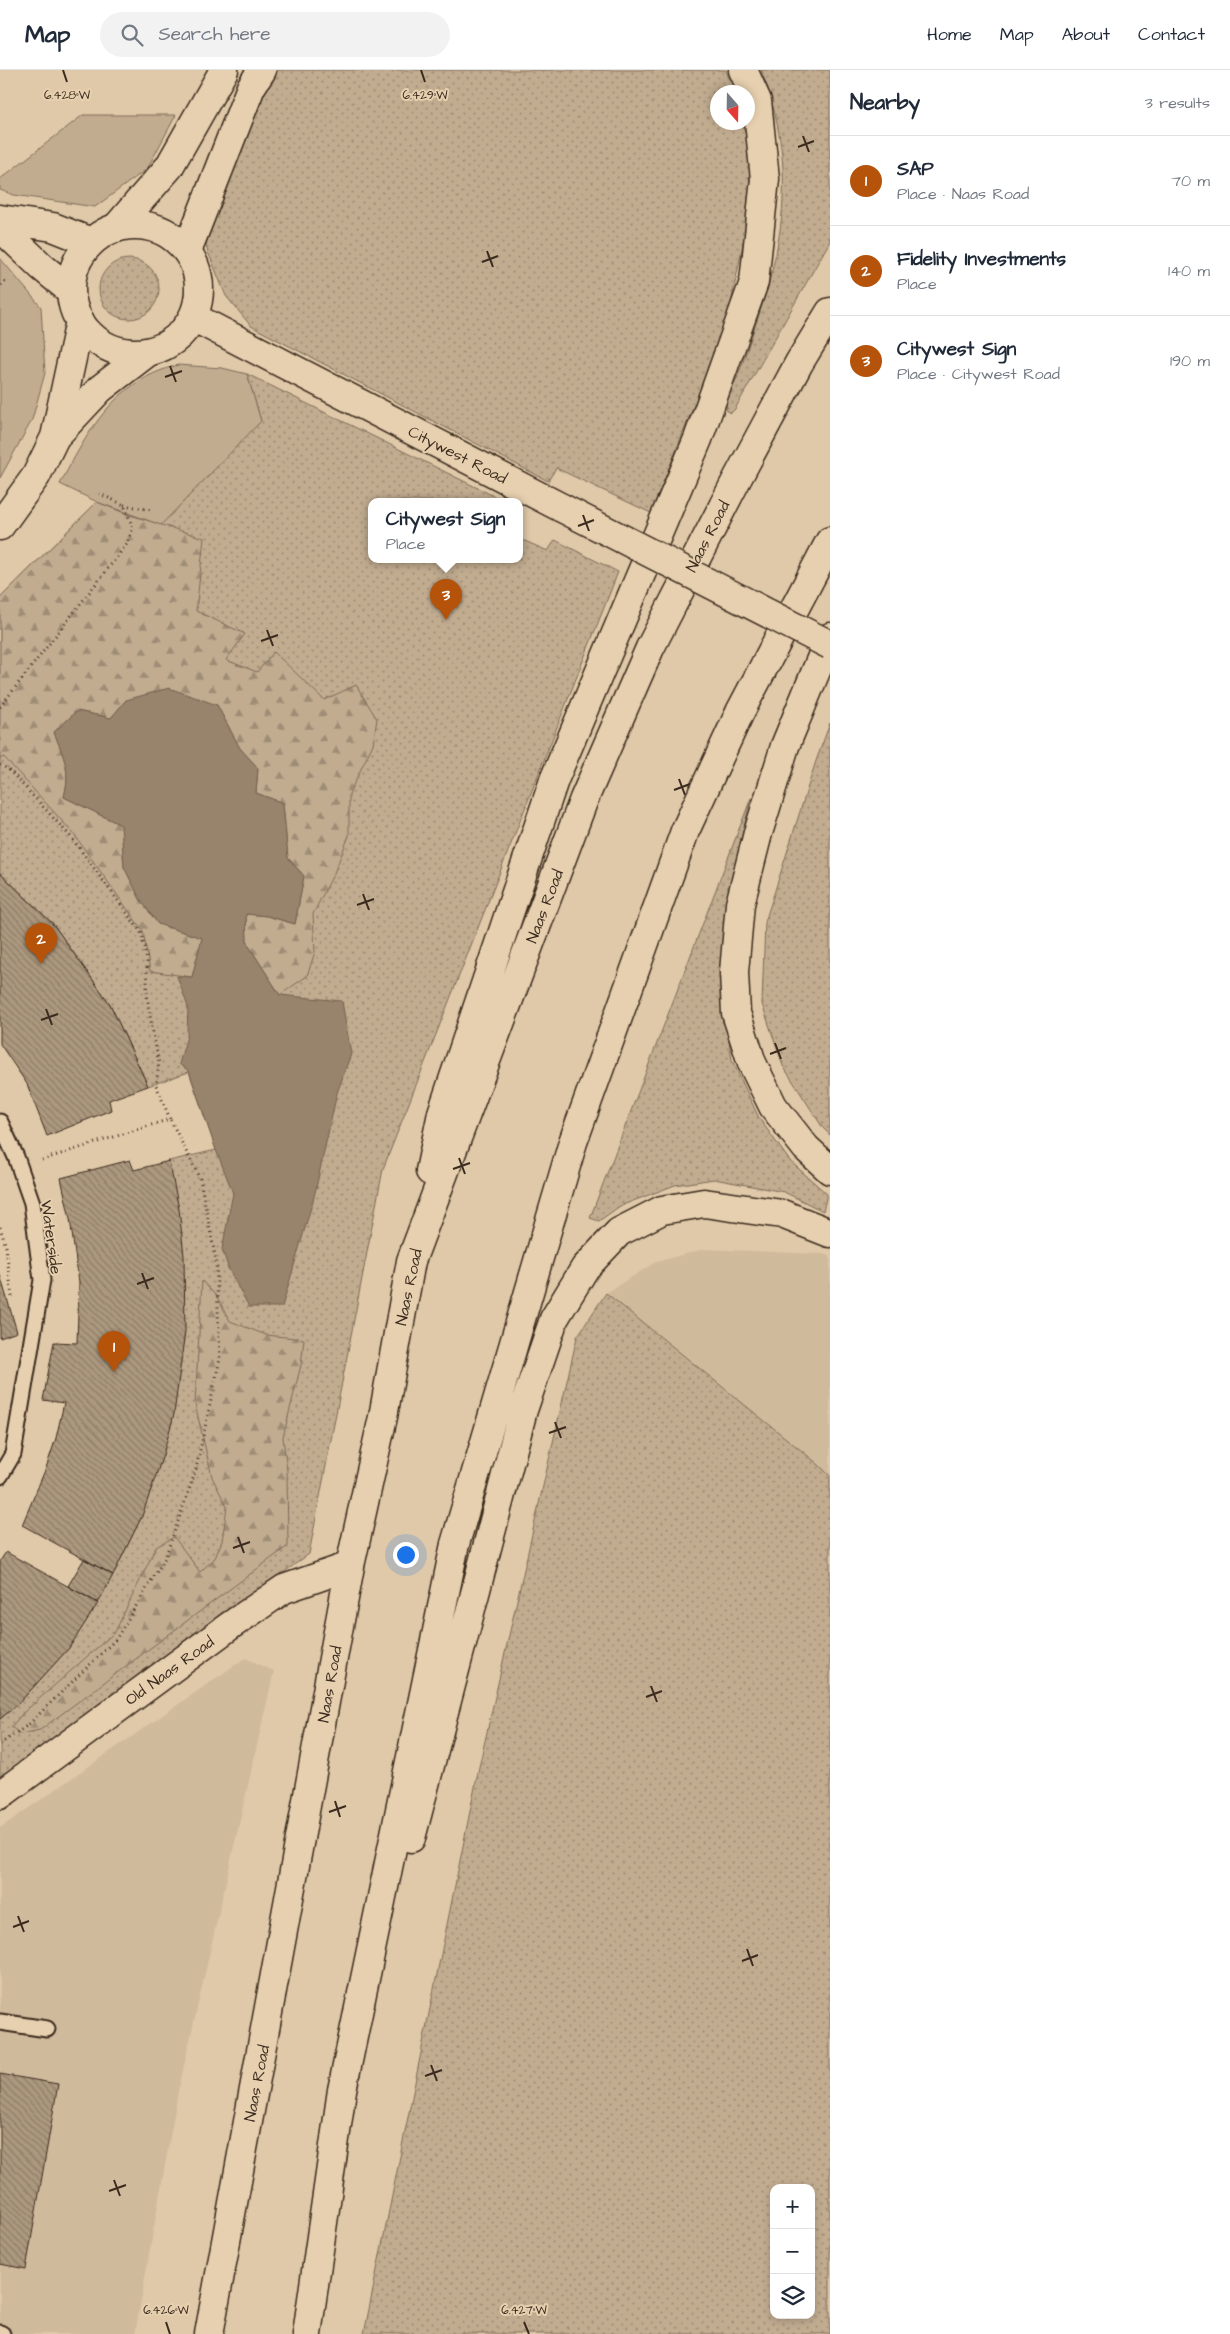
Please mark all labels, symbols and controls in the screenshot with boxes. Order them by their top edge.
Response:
search box [100,12,450,57]
text: Map [25,18,70,52]
icon: search [118,21,146,49]
text: Search here [158,21,271,48]
text: Home [927,22,972,47]
text: Map [1000,22,1034,47]
text: About [1062,22,1110,47]
text: Contact [1138,22,1205,47]
north arrow [710,85,755,130]
text: 6.428°W [44,87,91,104]
text: 6.429°W [403,87,448,104]
text: Nearby [850,88,920,117]
text: 3 results [1145,92,1210,114]
text: SAP [897,156,934,183]
text: 1 [865,170,867,192]
text: 70 m [1171,170,1210,192]
text: Place · Naas Road [897,183,1029,205]
text: Fidelity Investments [897,246,1066,273]
text: 2 [861,260,871,282]
text: 140 m [1168,260,1210,282]
text: Place [897,273,937,295]
text: Citywest Sign [897,336,1016,363]
text: 3 [862,350,870,372]
text: 190 m [1170,350,1210,372]
text: Place · Citywest Road [897,363,1060,385]
street label: Citywest Road [404,421,511,490]
street label: Naas Road [680,497,735,576]
popup [368,498,523,563]
text: Citywest Sign [386,506,505,533]
text: Place [386,533,425,555]
pin: 3 [430,579,462,620]
street label: Naas Road [521,866,569,946]
pin: 2 [25,923,57,964]
street label: Waterside [35,1199,67,1276]
street label: Naas Road [390,1247,428,1327]
pin: 1 [98,1331,130,1372]
your location [393,1542,419,1568]
street label: Old Naas Road [121,1631,219,1711]
street label: Naas Road [312,1644,348,1724]
street label: Naas Road [239,2043,275,2123]
map controls [770,2184,815,2319]
button: + [770,2184,815,2229]
button: − [770,2229,815,2274]
button: layers [770,2274,815,2319]
text: 6.426°W [143,2302,190,2319]
text: 6.427°W [501,2302,547,2319]

